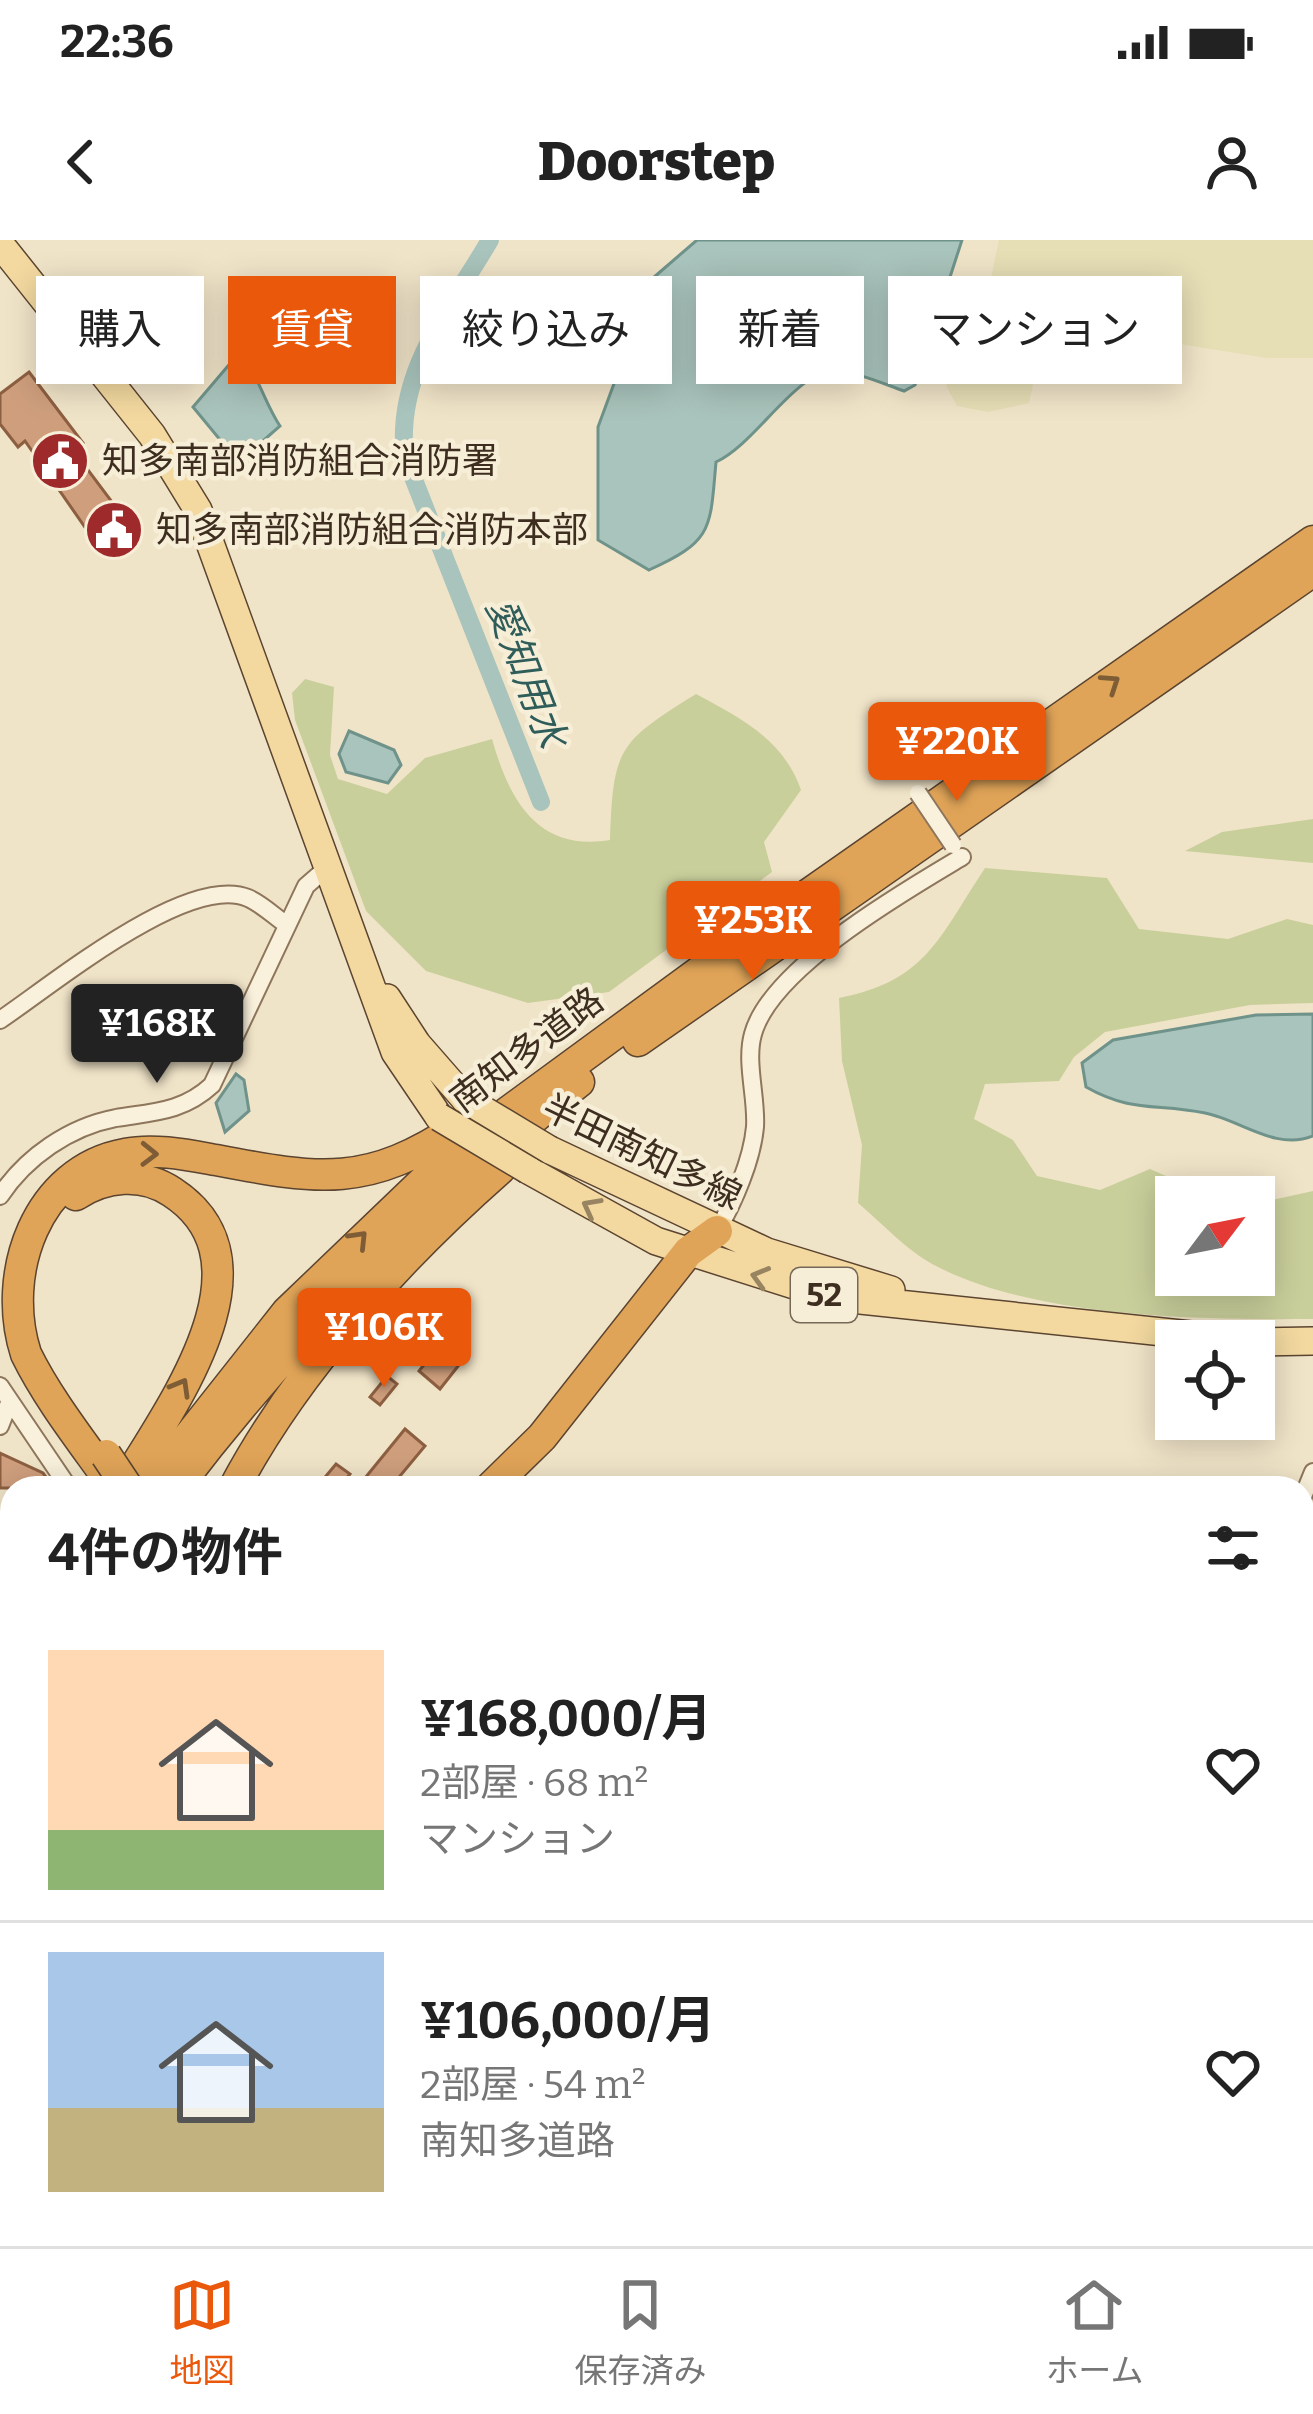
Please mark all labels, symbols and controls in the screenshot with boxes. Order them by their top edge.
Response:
text: 22:36 [60,15,174,69]
icon: back [48,129,114,195]
icon: person [1199,129,1265,195]
text: Doorstep [538,130,775,194]
chip: 購入 [36,276,204,384]
chip: 賃貸 [228,276,396,384]
chip: 絞り込み [420,276,672,384]
chip: 新着 [696,276,864,384]
chip: マンション [888,276,1182,384]
public building icon: 知多南部消防組合消防署 [29,430,91,492]
place label: 知多南部消防組合消防署 [102,439,498,483]
public building icon: 知多南部消防組合消防本部 [83,499,145,561]
place label: 知多南部消防組合消防本部 [156,508,588,552]
water label: 愛知用水 [477,592,577,758]
one-way arrow [1098,676,1120,698]
pin: ¥220K [873,702,1041,804]
text: ¥220K [895,718,1019,764]
pin: ¥253K [669,881,837,983]
text: ¥253K [694,897,812,943]
street label: 南知多道路 [442,978,612,1122]
pin: ¥168K [73,984,241,1086]
text: ¥168K [98,1000,216,1046]
street label: 半田南知多線 [535,1085,749,1219]
one-way arrow [140,1140,159,1166]
north arrow [1155,1176,1275,1296]
map controls [1155,1176,1275,1440]
one-way arrow [583,1198,604,1221]
one-way arrow [345,1231,367,1253]
one-way arrow [750,1266,771,1291]
road number: 52 [791,1268,857,1322]
pin: ¥106K [300,1288,468,1390]
text: ¥106K [324,1304,444,1350]
button: locate [1155,1320,1275,1440]
one-way arrow [167,1378,189,1400]
icon: filters [1200,1515,1266,1581]
text: 4件の物件 [48,1522,283,1584]
text: ¥168,000/月 [420,1688,712,1750]
icon: home [144,1698,288,1842]
icon: heart [1200,1737,1266,1803]
text: 2部屋 · 68 m² [420,1760,648,1806]
text: マンション [420,1816,615,1862]
text: ¥106,000/月 [420,1990,716,2052]
icon: home [144,2000,288,2144]
icon: heart [1200,2039,1266,2105]
text: 2部屋 · 54 m² [420,2062,646,2108]
text: 南知多道路 [420,2118,615,2164]
tab: 地図 [169,2272,235,2392]
tab: 保存済み [574,2272,706,2392]
tab: ホーム [1045,2272,1143,2392]

